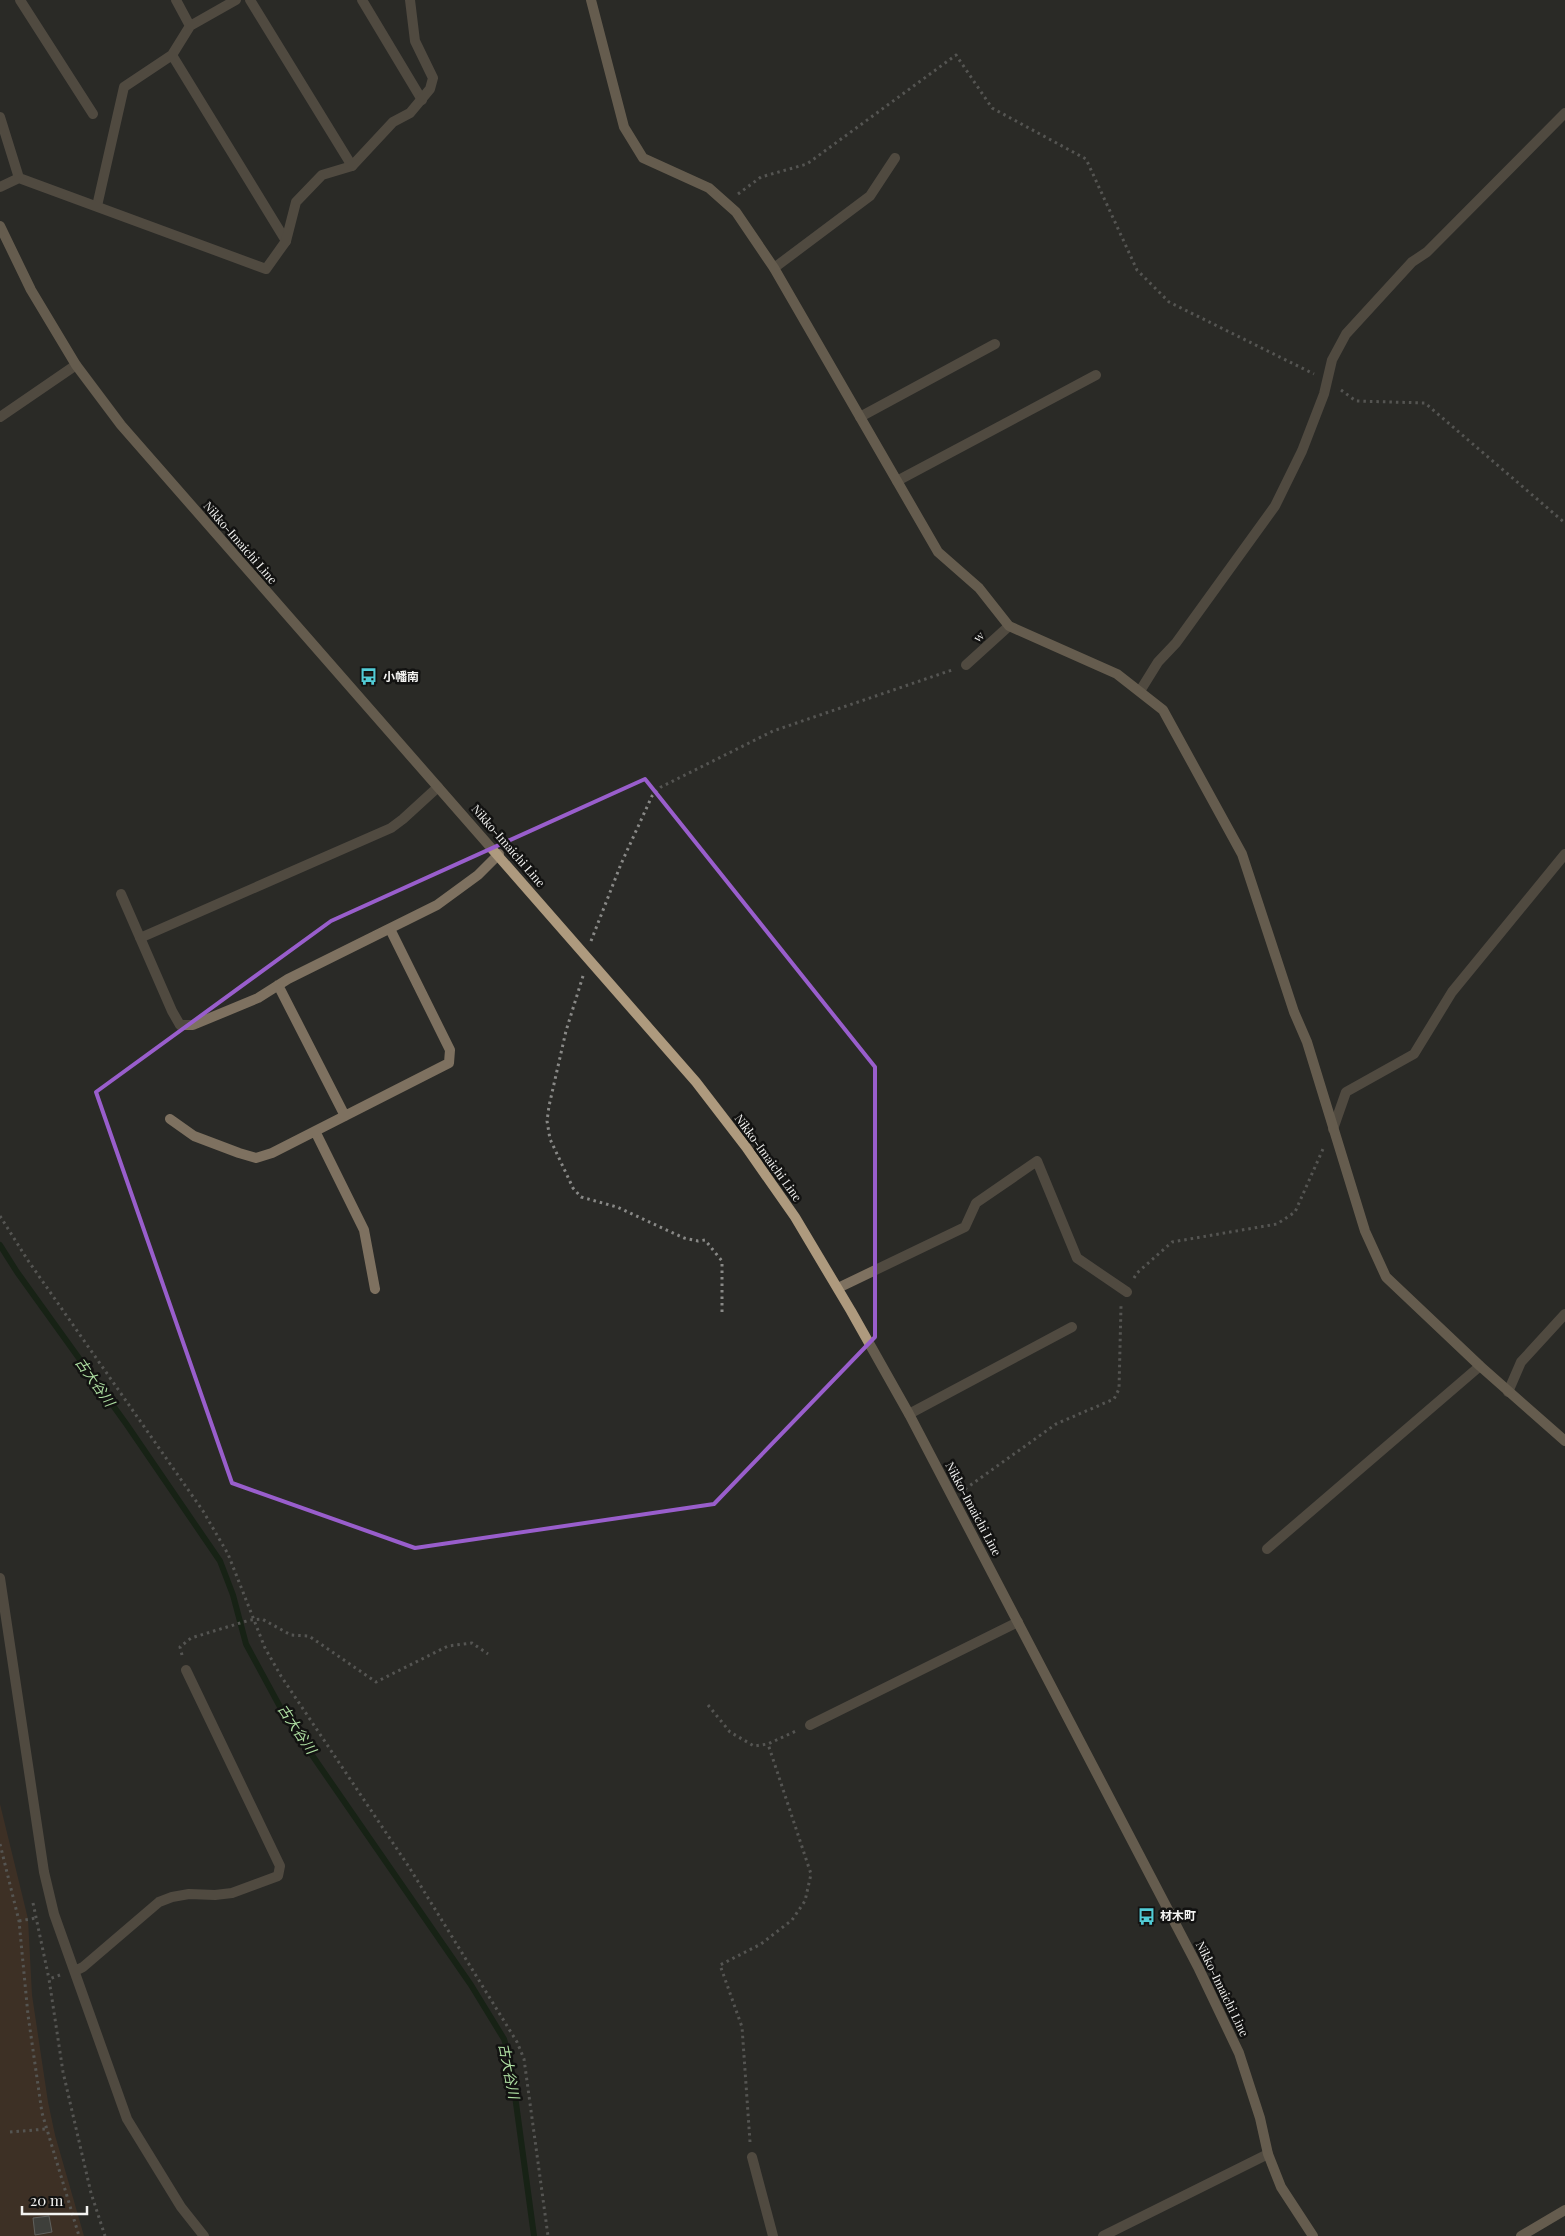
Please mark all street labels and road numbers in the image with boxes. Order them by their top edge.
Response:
street label: Nikko-Imaichi Line [200,498,281,587]
street label: w [970,627,988,645]
street label: Nikko-Imaichi Line [468,801,549,890]
street label: Nikko-Imaichi Line [732,1111,806,1204]
street label: Nikko-Imaichi Line [942,1459,1005,1558]
street label: Nikko-Imaichi Line [1193,1938,1253,2039]

